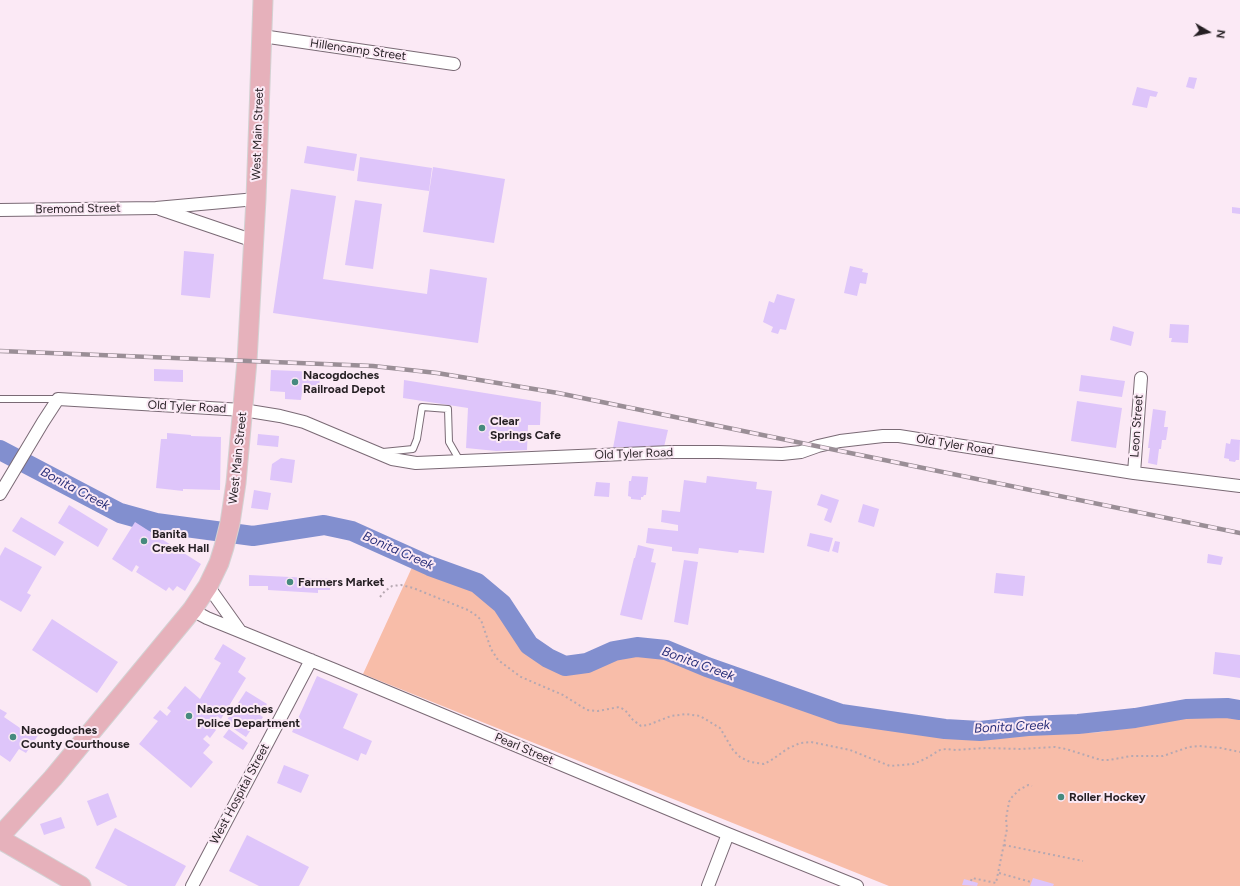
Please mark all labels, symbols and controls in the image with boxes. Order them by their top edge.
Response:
north arrow [1188,12,1228,52]
text: N [1213,29,1227,39]
street label: Hillencamp Street [309,36,407,64]
street label: West Main Street [249,87,267,181]
street label: Bremond Street [35,201,121,217]
place label: Nacogdoches Railroad Depot [303,368,385,396]
marker: Nacogdoches Railroad Depot [290,377,300,387]
street label: Leon Street [1128,394,1146,458]
street label: Old Tyler Road [147,398,227,416]
street label: West Main Street [226,411,250,505]
place label: Clear Springs Cafe [490,414,561,442]
marker: Clear Springs Cafe [477,423,487,433]
street label: Old Tyler Road [915,432,995,458]
street label: Old Tyler Road [594,445,674,463]
water label: Bonita Creek [38,464,112,514]
place label: Banita Creek Hall [152,527,209,555]
water label: Bonita Creek [360,528,436,574]
marker: Banita Creek Hall [139,536,149,546]
place label: Farmers Market [298,575,384,589]
marker: Farmers Market [285,577,295,587]
water label: Bonita Creek [660,644,736,684]
place label: Nacogdoches Police Department [197,702,300,730]
marker: Nacogdoches Police Department [184,711,194,721]
water label: Bonita Creek [974,717,1050,737]
place label: Nacogdoches County Courthouse [21,723,130,751]
street label: Pearl Street [492,730,556,768]
marker: Nacogdoches County Courthouse [8,732,18,742]
street label: West Hospital Street [207,741,273,847]
place label: Roller Hockey [1069,790,1146,804]
marker: Roller Hockey [1056,792,1066,802]

